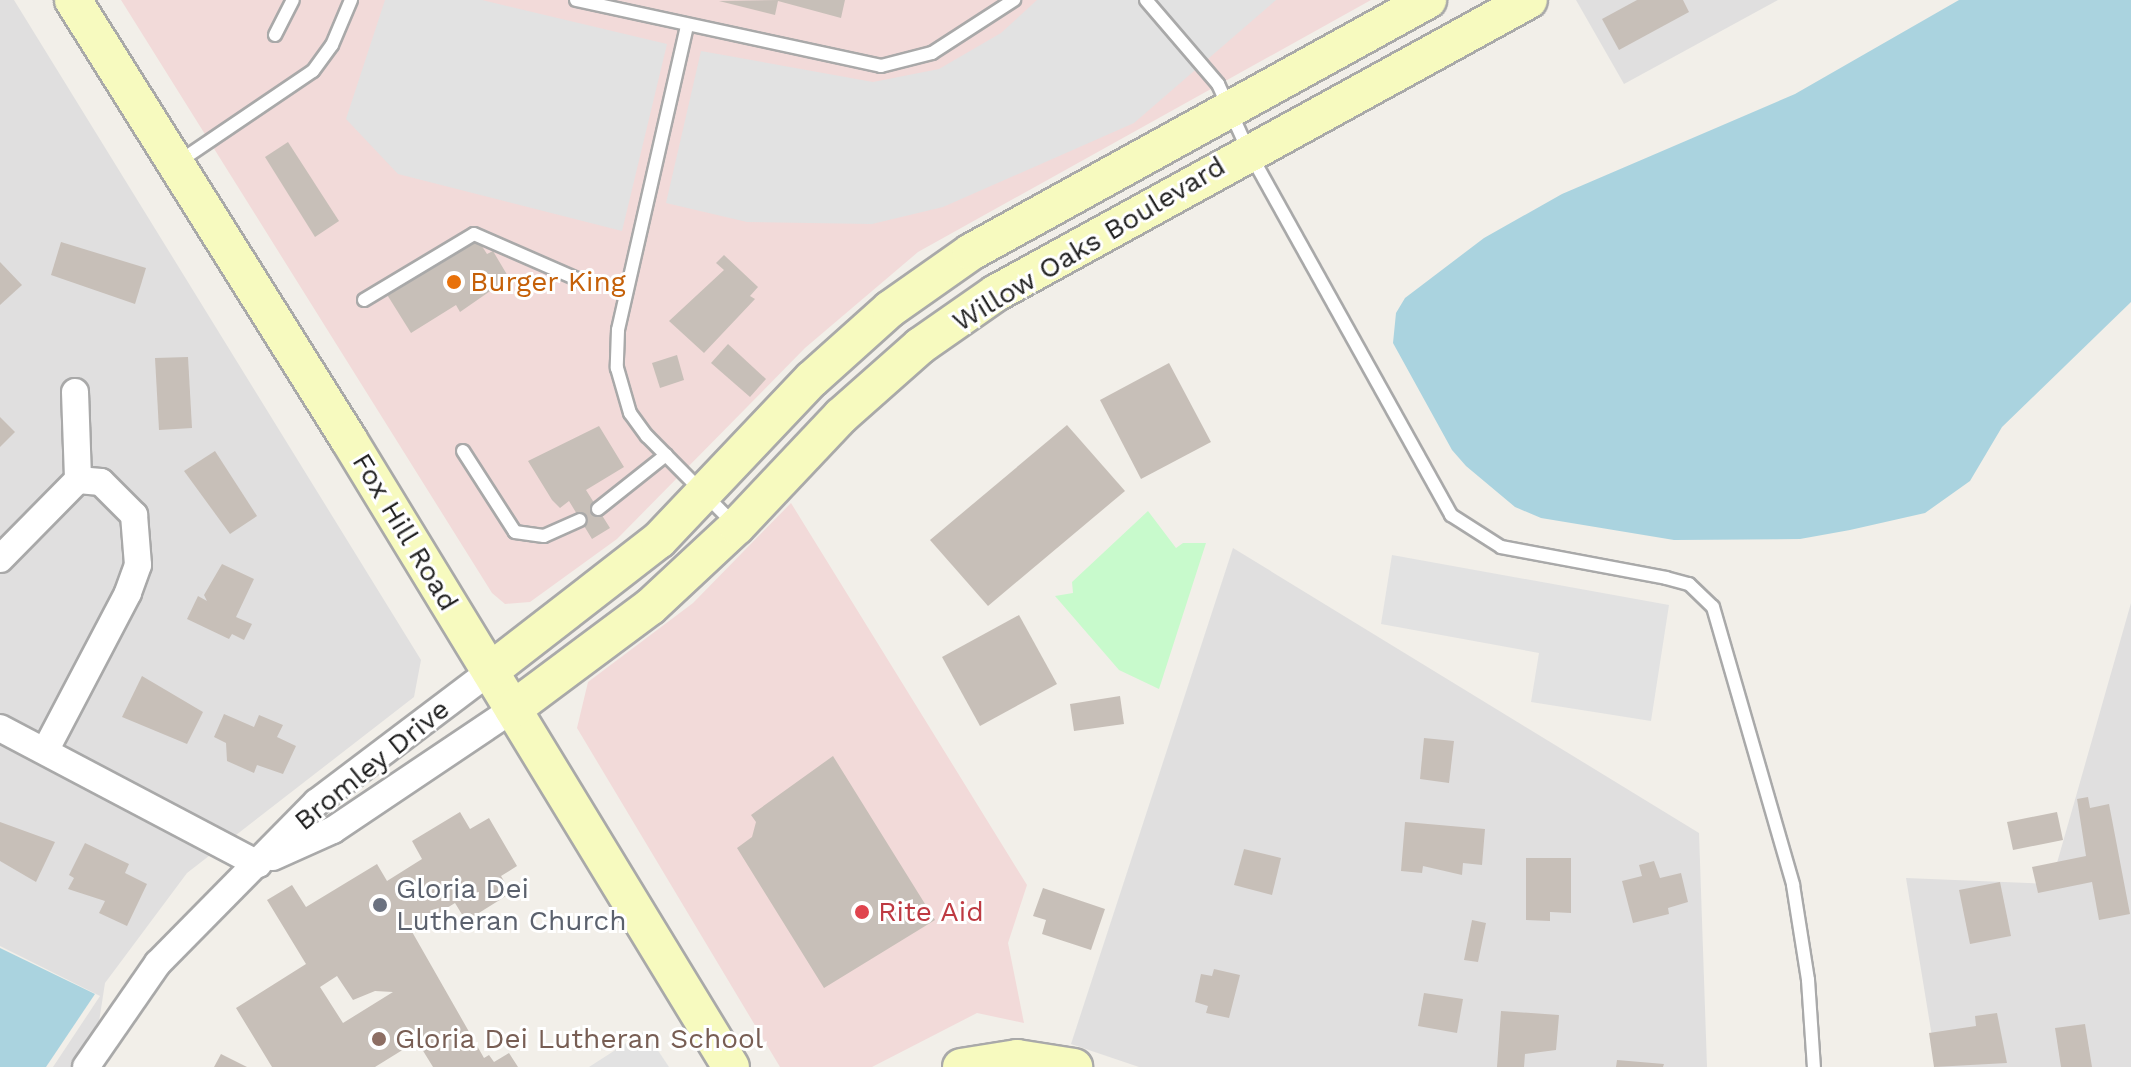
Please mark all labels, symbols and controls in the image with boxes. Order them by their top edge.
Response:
street label: Willow Oaks Boulevard [946,149,1232,339]
place label: Burger King [470,265,626,299]
marker: Burger King [445,273,463,291]
street label: Fox Hill Road [344,447,466,617]
street label: Bromley Drive [287,692,457,838]
place label: Gloria Dei Lutheran Church [396,872,626,938]
place label: Rite Aid [878,895,985,929]
marker: Gloria Dei Lutheran Church [371,896,389,914]
marker: Rite Aid [853,903,871,921]
place label: Gloria Dei Lutheran School [395,1022,764,1056]
marker: Gloria Dei Lutheran School [370,1030,388,1048]

